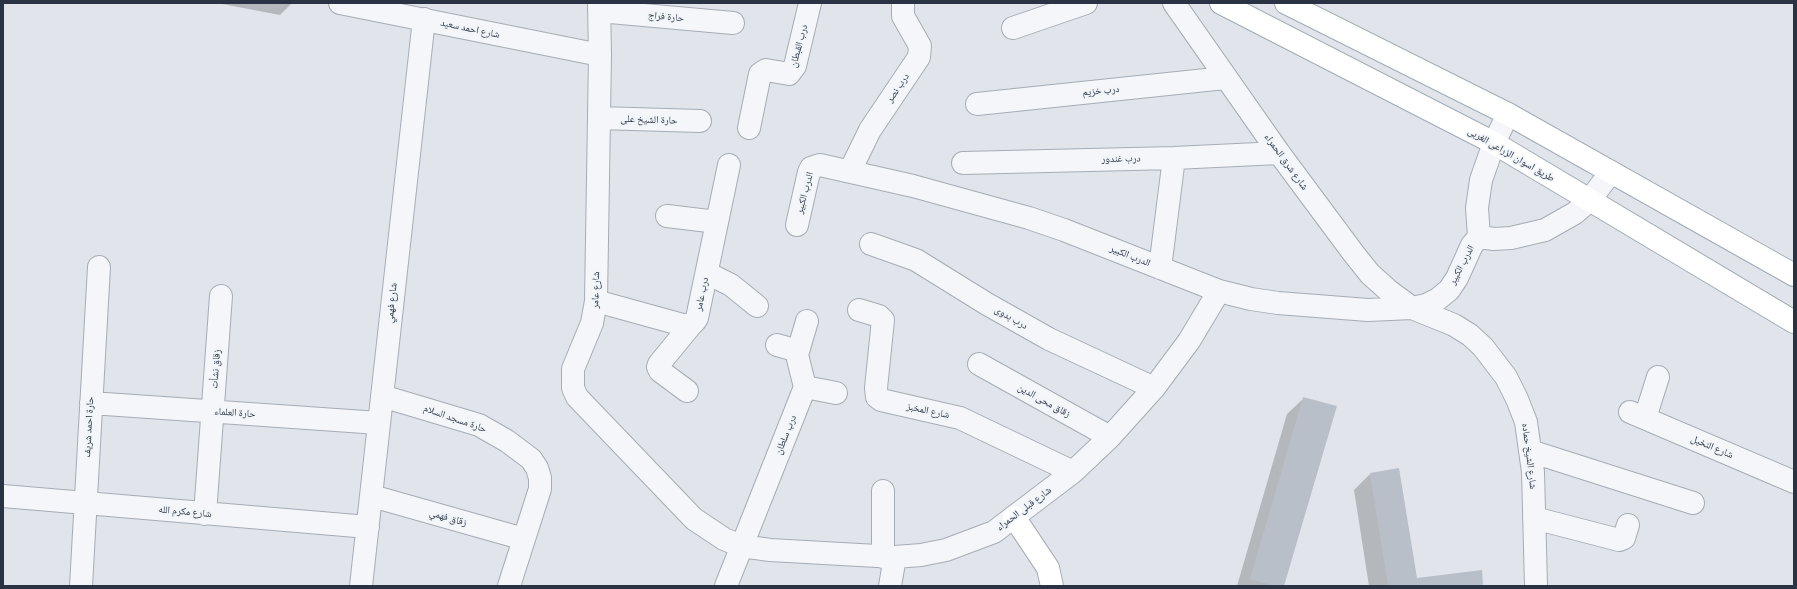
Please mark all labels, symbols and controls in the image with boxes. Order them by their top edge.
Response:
street label: حارة فراج [648,9,684,25]
street label: شارع احمد سعيد [439,17,501,41]
street label: درب القبطان [788,23,810,69]
street label: درب نصر [884,71,912,105]
street label: درب خزيم [1082,83,1120,99]
street label: حارة الشيخ على [620,113,678,127]
street label: طريق اسوان الزراعى الغربى [1465,125,1557,185]
street label: شارع شرق الحمراء [1262,131,1310,193]
street label: درب غندور [1101,153,1141,165]
street label: الدرب الكبير [794,171,816,215]
street label: الدرب الكبير [1108,242,1152,270]
street label: الدرب الكبير [1447,243,1477,287]
street label: شارع عامر [589,271,603,309]
street label: درب عامر [693,276,711,312]
street label: شارع فهمي [384,282,400,324]
street label: درب بدوى [992,304,1030,332]
street label: زقاق نشأت [209,349,223,389]
street label: زقاق محى الدين [1016,382,1072,420]
street label: حارة احمد شريف [81,396,97,458]
street label: شارع المخبز [905,401,951,421]
street label: حارة مسجد السلام [422,403,488,435]
street label: حارة العلماء [214,406,256,420]
street label: درب سلطان [773,413,799,457]
street label: شارع الشيخ حماده [1519,422,1539,490]
street label: شارع النخيل [1689,433,1735,461]
street label: شارع قبلى الحمراء [994,484,1054,534]
street label: شارع مكرم الله [158,504,212,520]
street label: زقاق فهمي [428,507,468,529]

